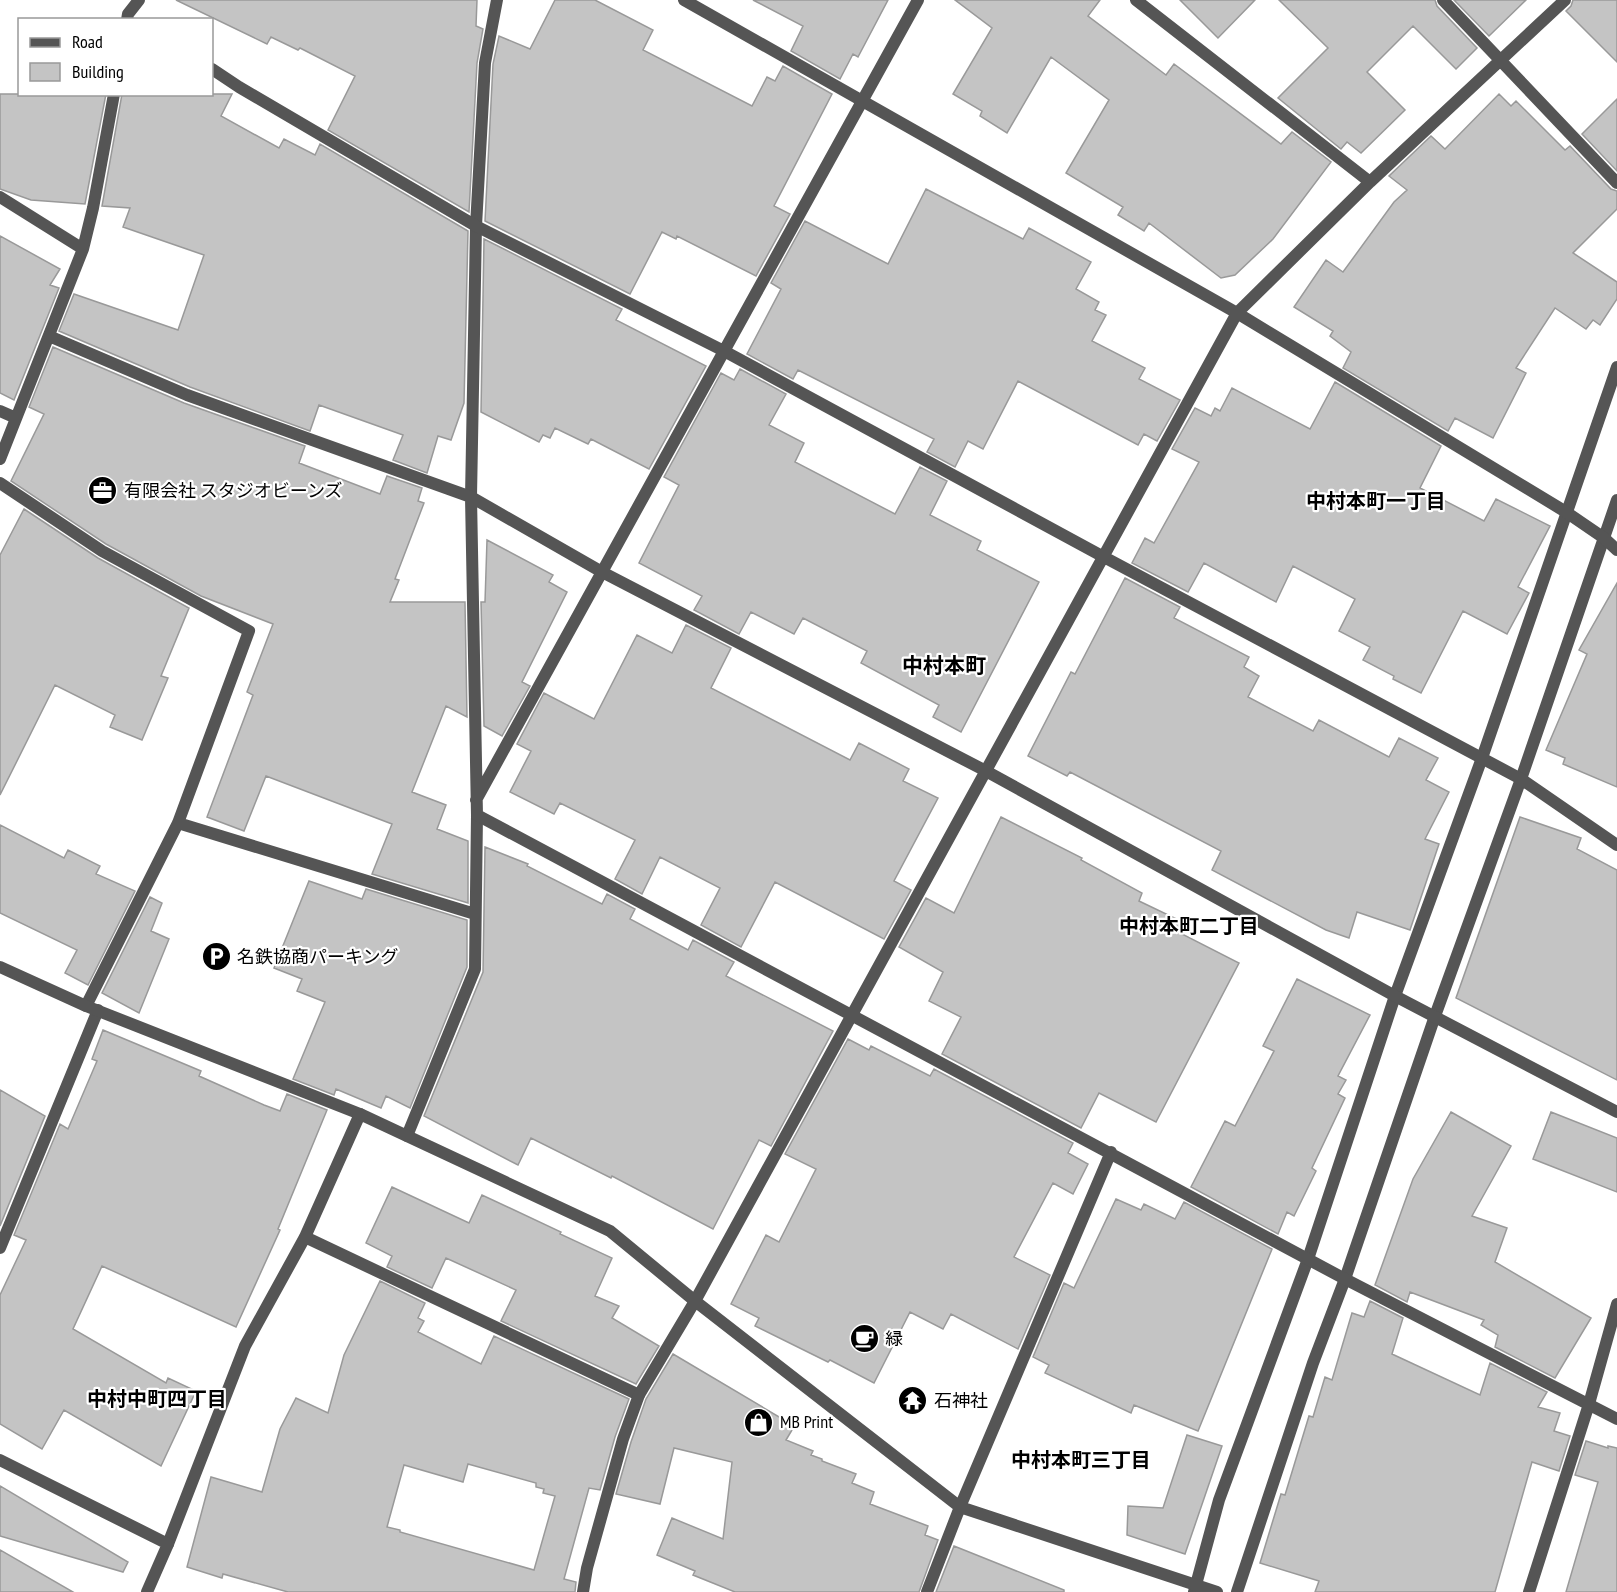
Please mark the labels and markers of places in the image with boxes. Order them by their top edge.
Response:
office icon: 有限会社 スタジオビーンズ [87,475,119,507]
place label: 有限会社 スタジオビーンズ [124,479,343,502]
parking icon: 名鉄協商パーキング [200,941,232,973]
place label: 名鉄協商パーキング [237,945,398,968]
cafe icon: 緑 [848,1323,880,1355]
place label: 緑 [885,1327,903,1350]
temple icon: 石神社 [897,1385,929,1417]
place label: 石神社 [934,1389,988,1412]
shop icon: MB Print [743,1406,775,1438]
place label: MB Print [780,1410,833,1433]

